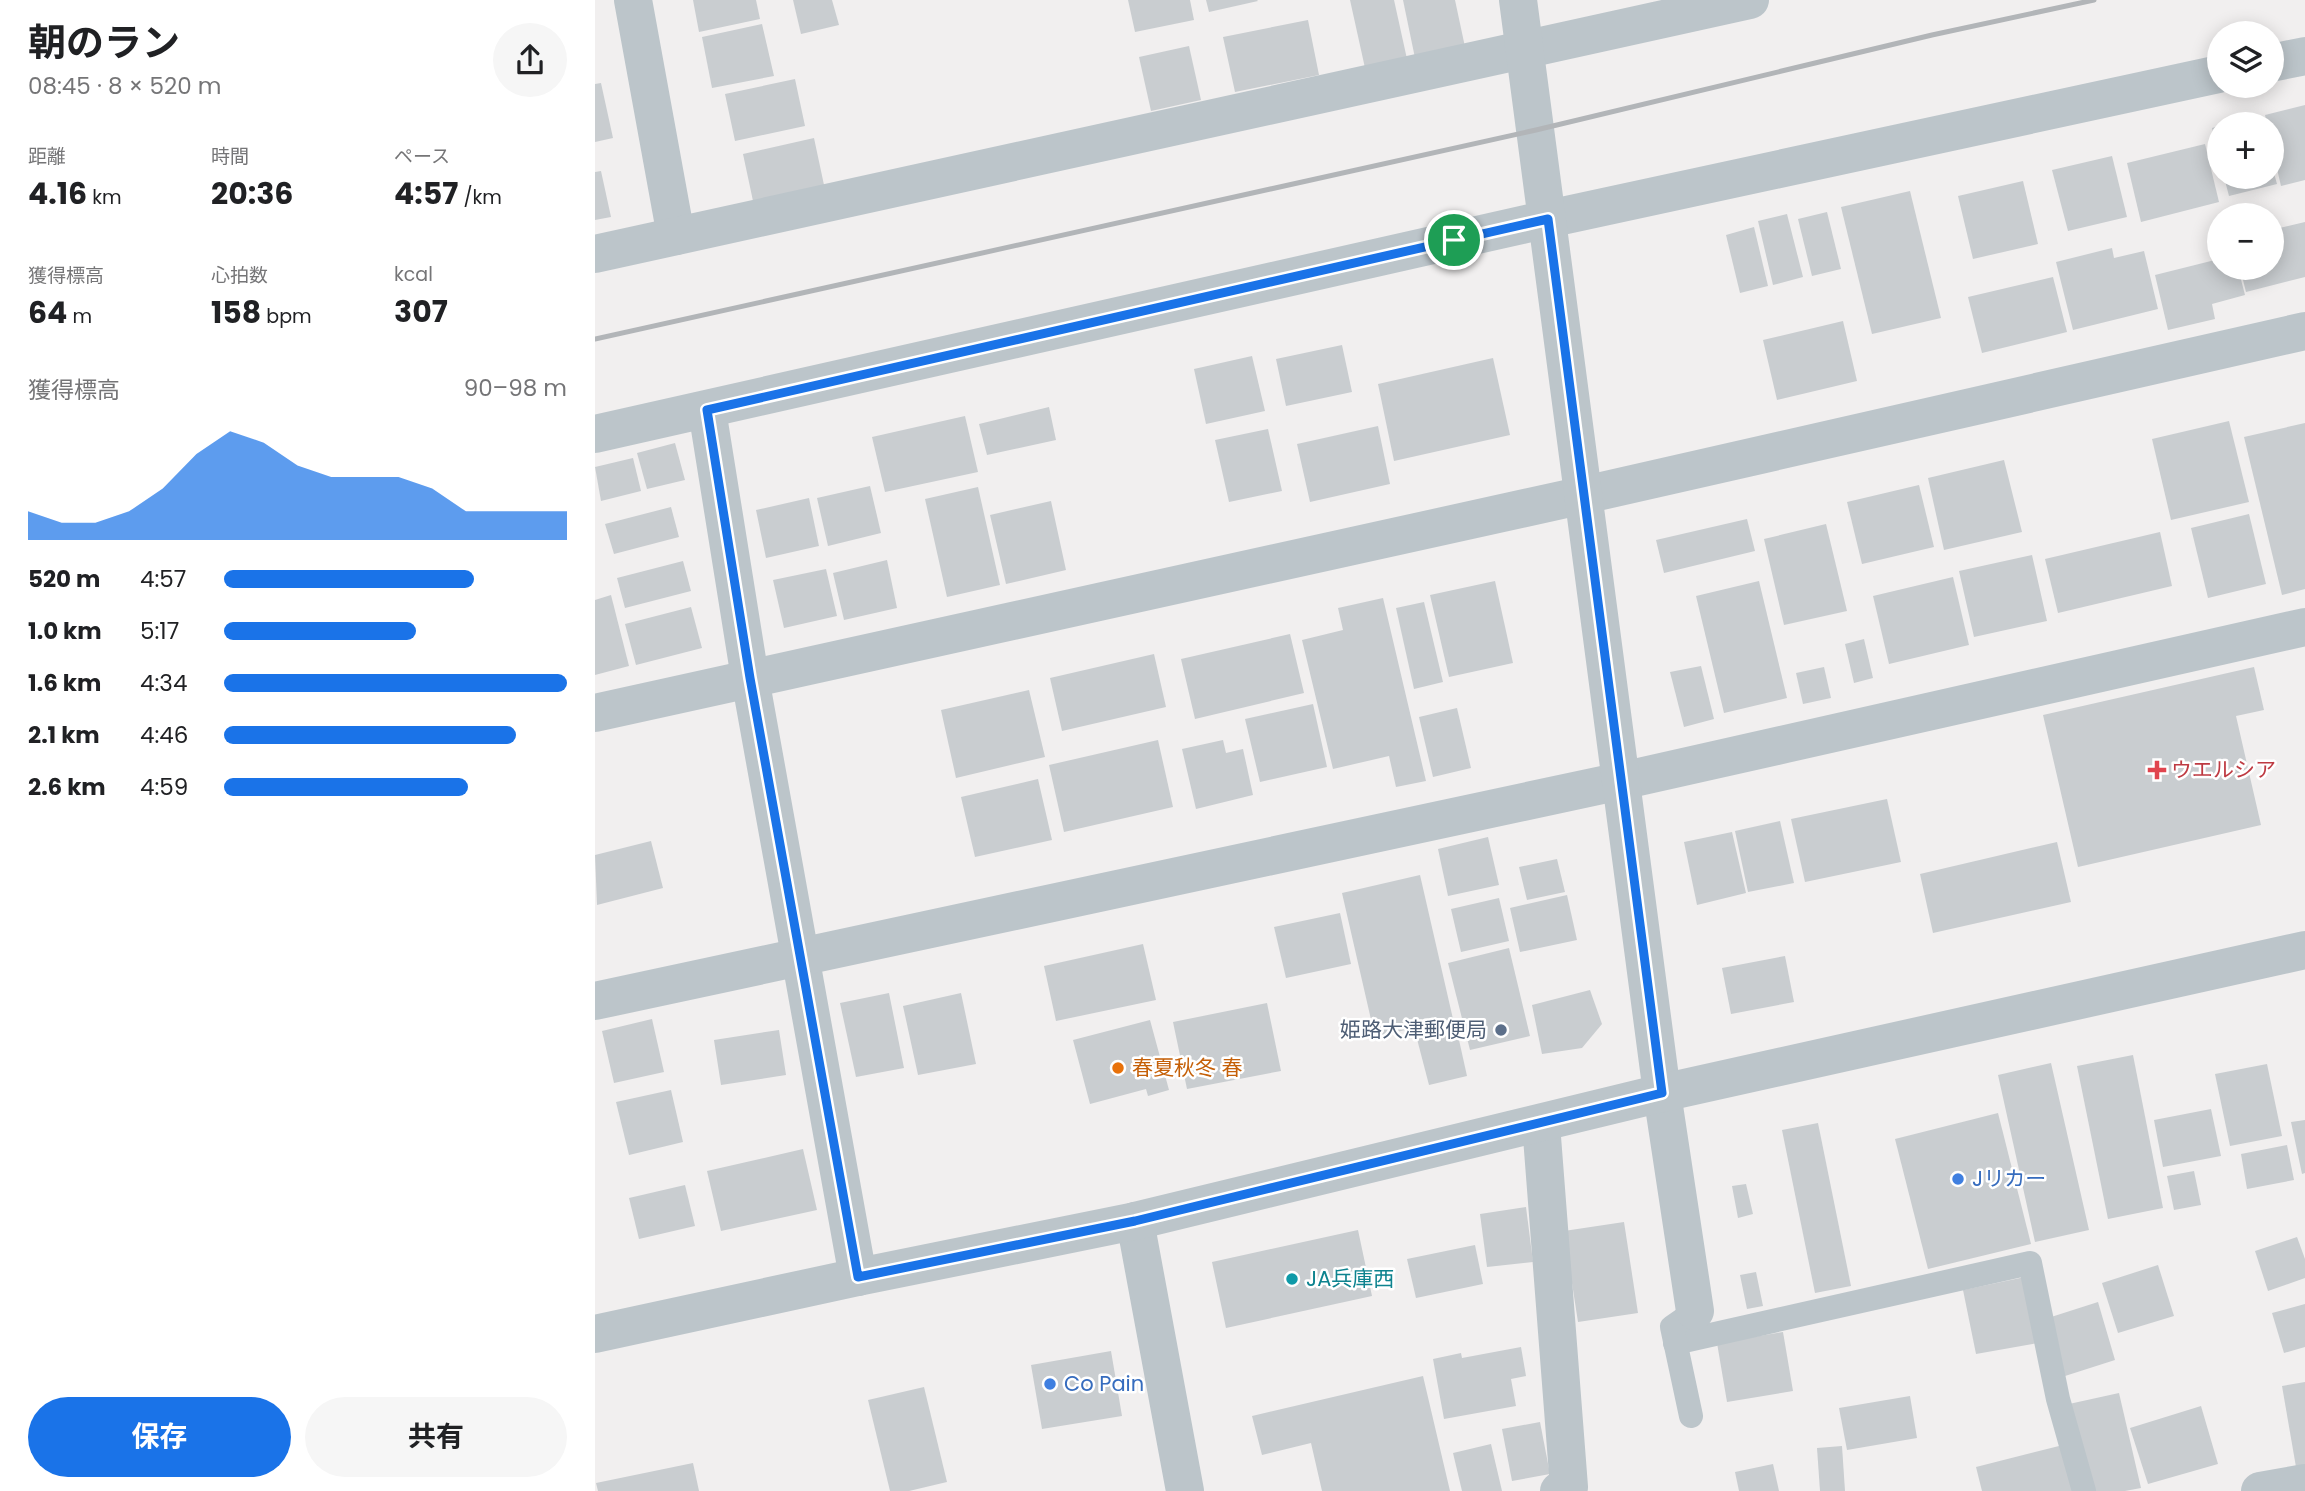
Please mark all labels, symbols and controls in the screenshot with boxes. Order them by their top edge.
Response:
text: 朝のラン [28,16,180,69]
map controls [2207,21,2284,280]
button: layers [2207,21,2284,98]
button: share [493,23,567,97]
text: 08:45 · 8 × 520 m [28,70,221,102]
button: + [2207,112,2284,189]
text: 距離 [28,143,66,170]
text: 時間 [211,143,249,170]
text: ペース [394,143,450,170]
text: 4.16 [28,172,87,215]
text: 20:36 [211,172,293,215]
text: 4:57 [394,172,458,215]
text: km [87,184,122,211]
text: /km [458,184,502,211]
button: − [2207,203,2284,280]
pin [1424,210,1484,270]
icon: arrive [1435,221,1473,259]
text: kcal [394,261,433,288]
text: 獲得標高 [28,262,104,289]
text: 心拍数 [211,262,268,289]
text: 307 [394,290,448,333]
text: 64 [28,291,67,334]
text: 158 [211,291,261,334]
text: m [67,303,92,330]
text: bpm [261,303,312,330]
text: 90–98 m [464,372,567,404]
text: 獲得標高 [28,374,120,406]
text: 520 m [28,563,100,595]
text: 4:57 [140,563,186,595]
text: 1.0 km [28,615,102,647]
text: 5:17 [140,615,179,647]
text: 1.6 km [28,667,101,699]
text: 4:34 [140,667,187,699]
text: 2.1 km [28,719,100,751]
text: 4:46 [140,719,188,751]
place label: ウエルシア [2171,755,2276,784]
marker: ウエルシア [2149,762,2165,778]
text: 2.6 km [28,771,106,803]
text: 4:59 [140,771,188,803]
place label: 姫路大津郵便局 [1340,1015,1487,1044]
marker: 姫路大津郵便局 [1493,1022,1509,1038]
place label: 春夏秋冬 春 [1132,1053,1243,1082]
marker: 春夏秋冬 春 [1110,1060,1126,1076]
place label: Jリカー [1972,1164,2046,1193]
marker: Jリカー [1950,1171,1966,1187]
place label: JA兵庫西 [1306,1264,1394,1293]
marker: JA兵庫西 [1284,1271,1300,1287]
place label: Co Pain [1064,1369,1144,1398]
marker: Co Pain [1042,1376,1058,1392]
button: 保存 [28,1397,291,1477]
button: 共有 [305,1397,567,1477]

